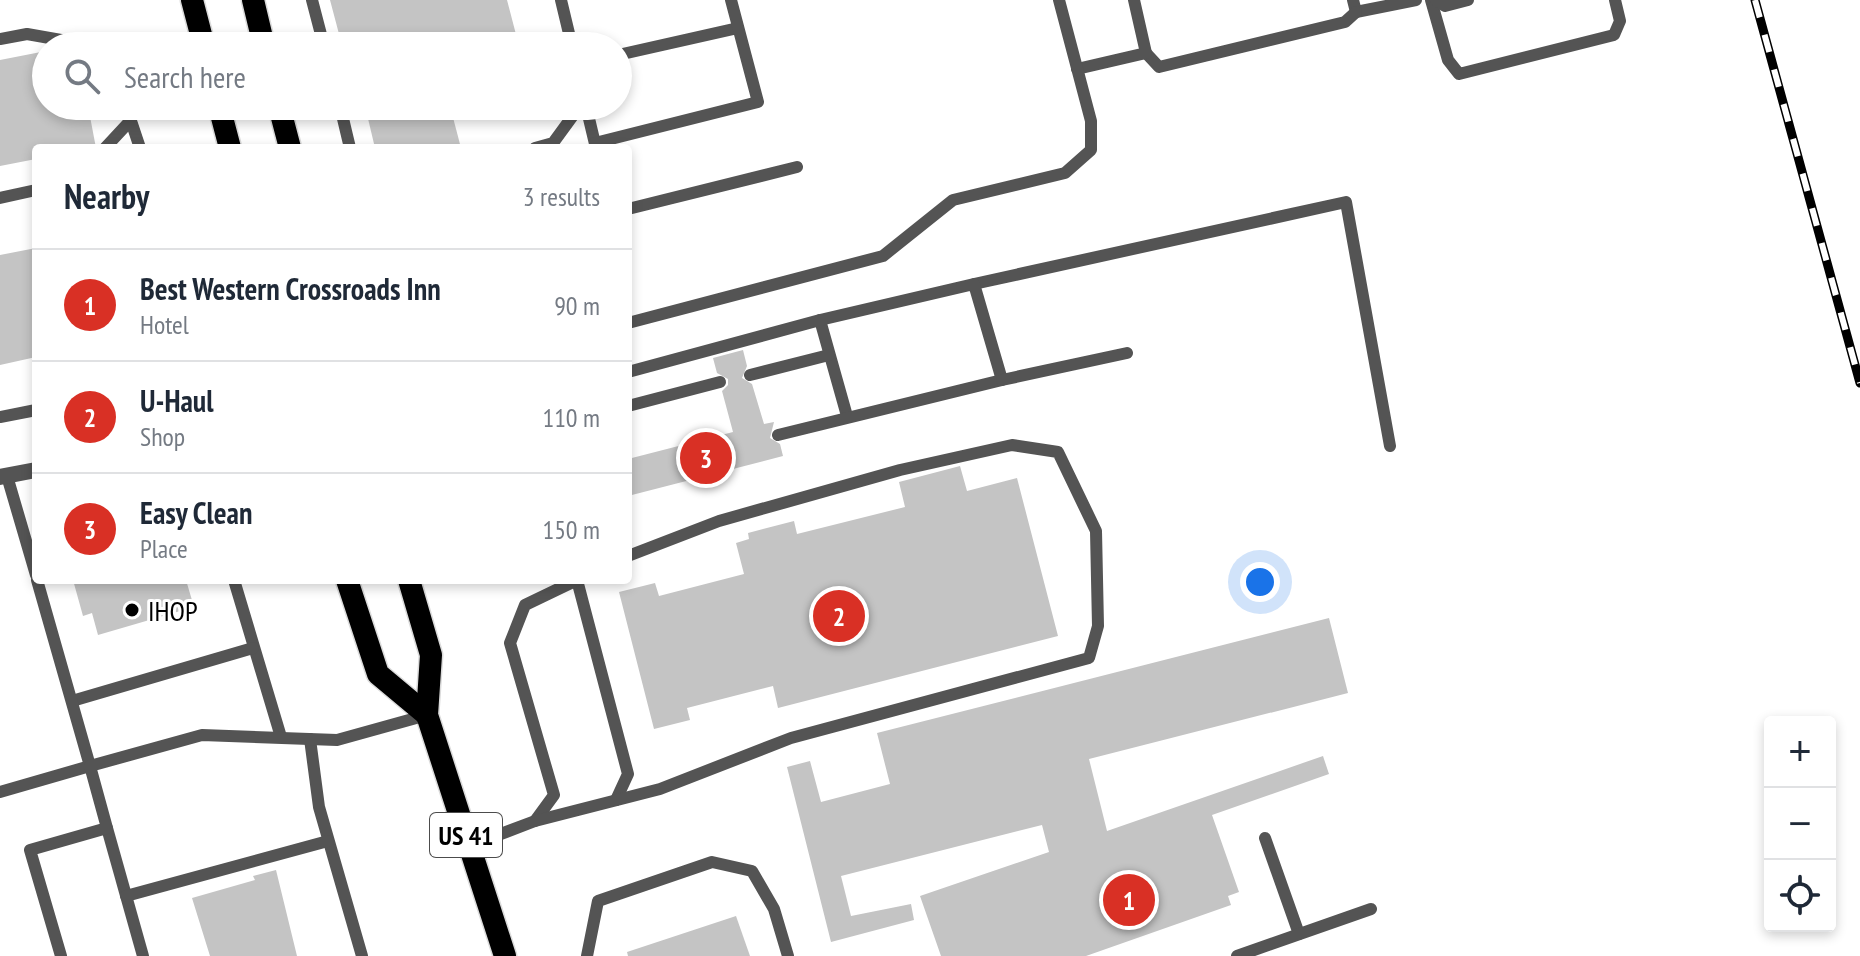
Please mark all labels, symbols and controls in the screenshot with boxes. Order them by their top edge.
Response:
search box [32,32,632,120]
icon: search [60,54,104,98]
text: Search here [124,57,246,96]
text: Nearby [64,174,149,218]
text: 3 results [523,180,600,213]
text: Best Western Crossroads Inn [140,269,441,308]
text: 1 [84,289,96,322]
text: 90 m [554,289,600,322]
text: Hotel [140,308,189,341]
text: U-Haul [140,381,213,420]
text: 2 [84,401,96,434]
text: 110 m [542,401,600,434]
text: Shop [140,420,185,453]
pin: 3 [680,428,732,488]
text: Easy Clean [140,493,252,532]
text: 3 [84,513,96,546]
text: 150 m [542,513,600,546]
text: Place [140,532,188,565]
your location [1240,562,1280,602]
pin: 2 [813,586,865,646]
place label: IHOP [148,592,198,629]
marker: IHOP [123,601,141,619]
map controls [1764,716,1836,932]
button: + [1764,716,1836,788]
button: − [1764,788,1836,860]
road number: US 41 [430,813,502,857]
button: locate [1764,860,1836,932]
pin: 1 [1103,870,1155,930]

